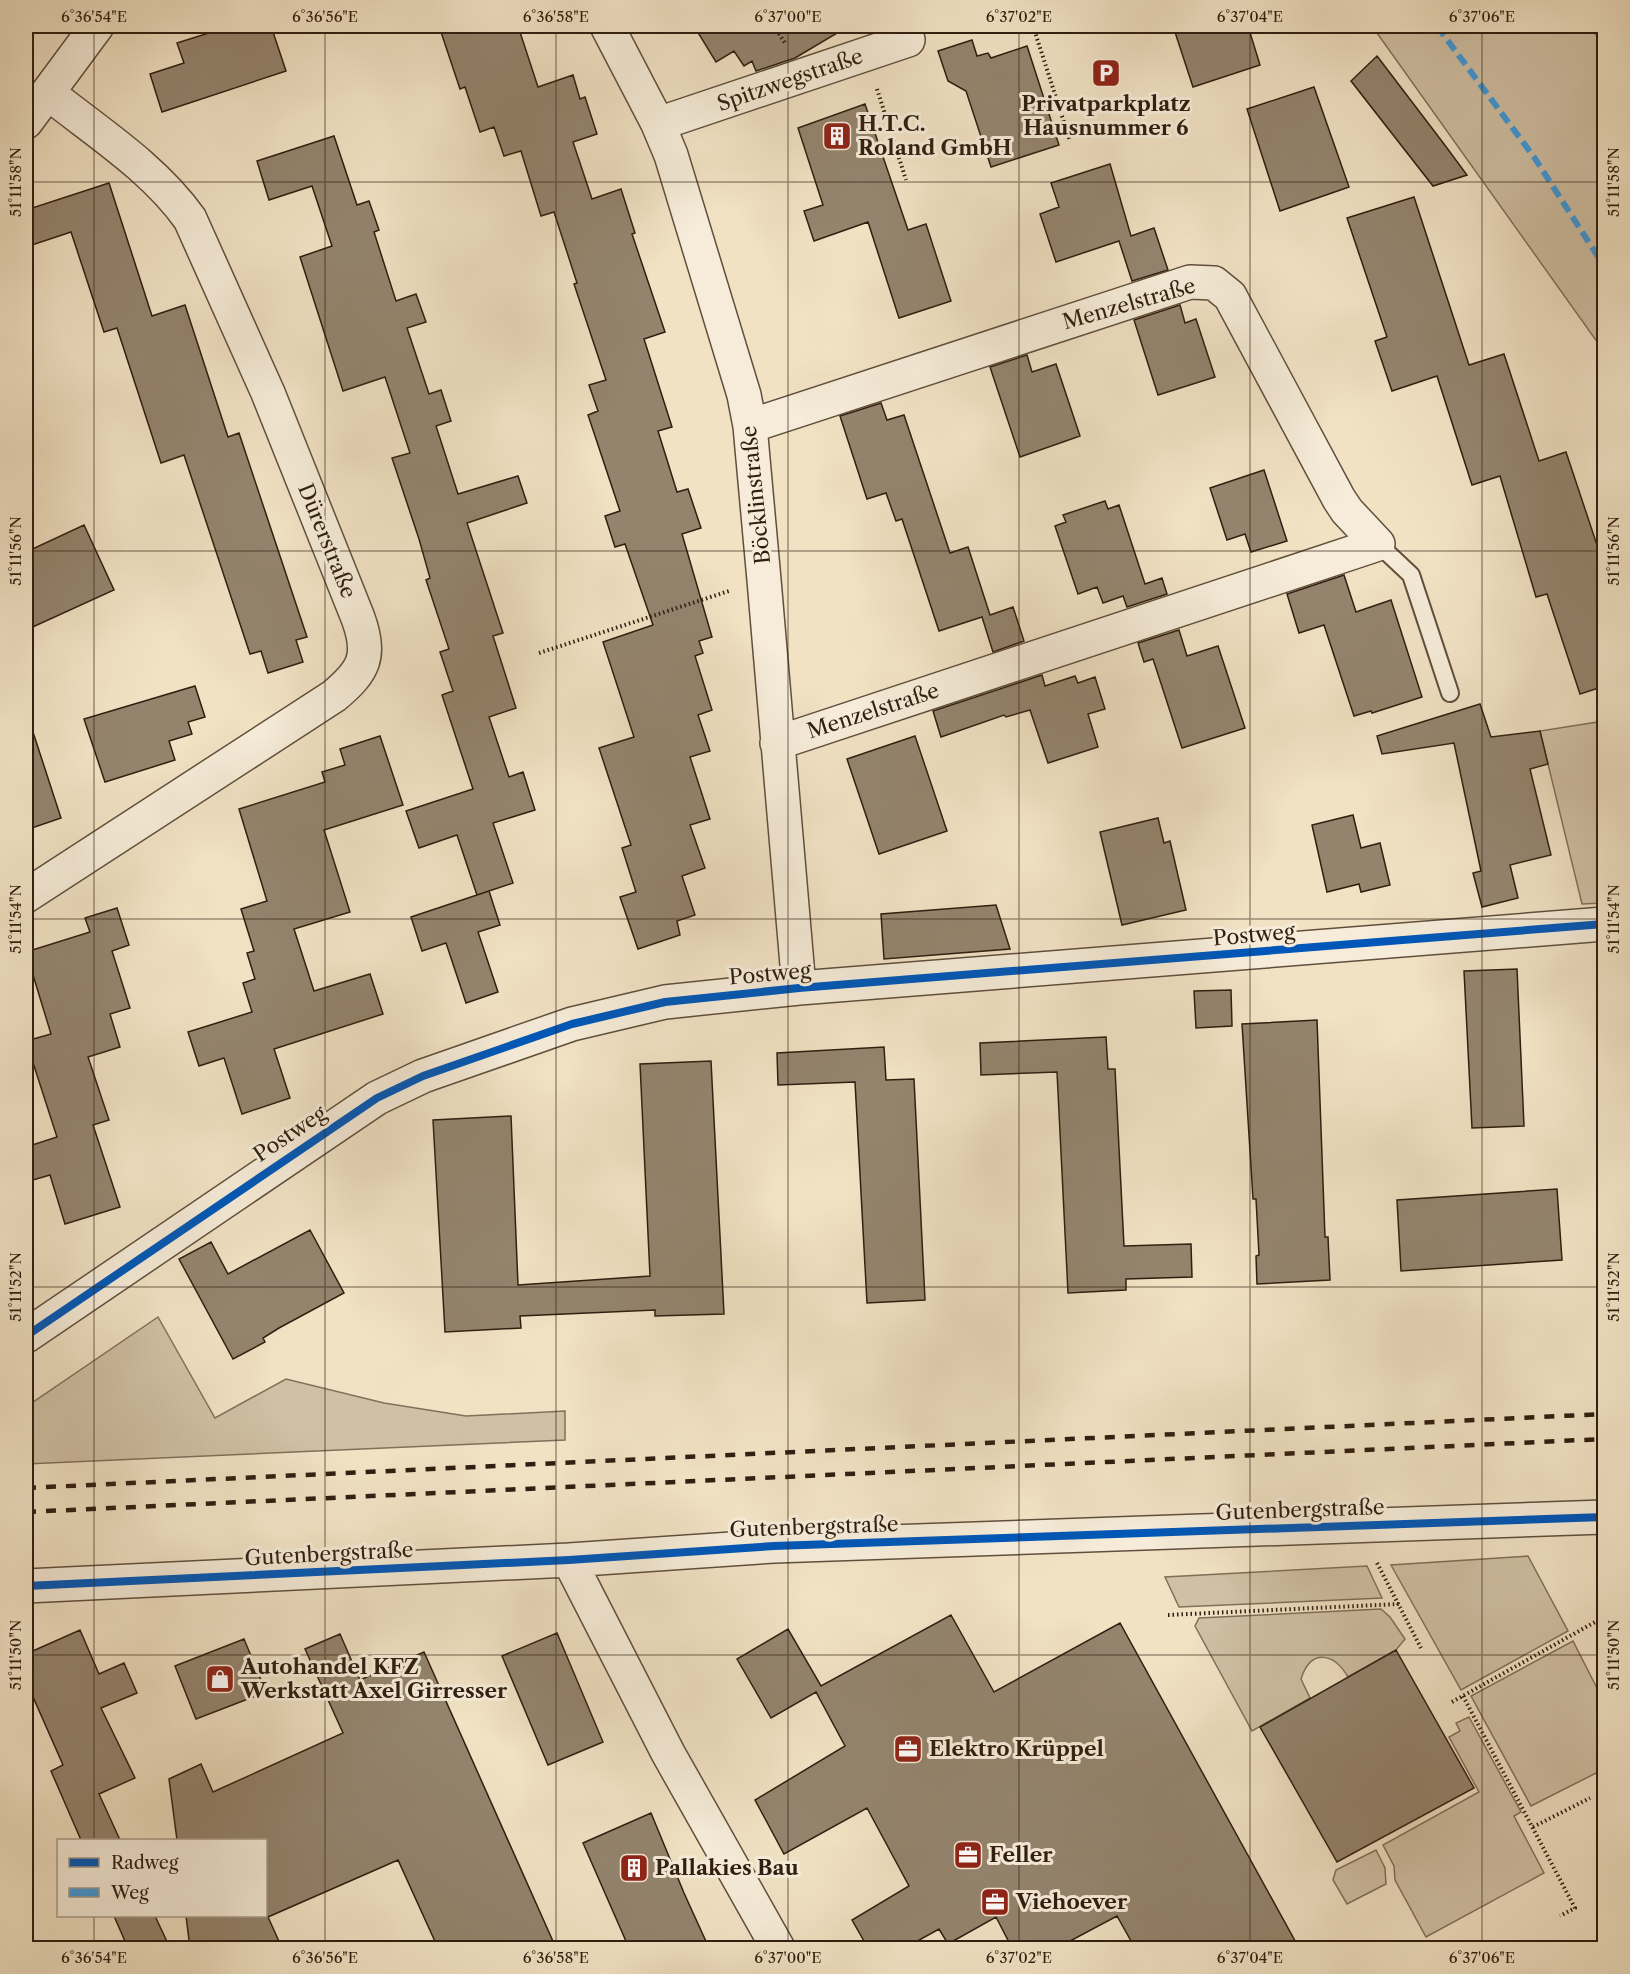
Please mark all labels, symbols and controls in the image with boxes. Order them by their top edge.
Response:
text: 6°36'54"E [61,7,127,26]
text: 6°36'56"E [292,7,358,26]
text: 6°36'58"E [523,7,589,26]
text: 6°37'00"E [754,7,822,26]
text: 6°37'02"E [986,7,1052,26]
text: 6°37'04"E [1217,7,1283,26]
text: 6°37'06"E [1449,7,1515,26]
street label: Spitzwegstraße [714,43,866,116]
parking icon: Privatparkplatz Hausnummer 6 [1090,57,1122,89]
place label: Privatparkplatz Hausnummer 6 [1021,91,1191,140]
place label: H.T.C. Roland GmbH [858,111,1012,160]
building icon: H.T.C. Roland GmbH [821,120,853,152]
text: 51°11'58"N [6,147,25,217]
text: 51°11'58"N [1604,147,1623,217]
street label: Menzelstraße [1060,273,1198,334]
street label: Böcklinstraße [736,425,775,566]
street label: Dürerstraße [293,480,362,602]
text: 51°11'56"N [6,516,25,586]
text: 51°11'56"N [1604,516,1623,586]
street label: Menzelstraße [804,677,942,744]
text: 51°11'54"N [6,884,25,954]
text: 51°11'54"N [1604,884,1623,954]
street label: Postweg [1212,918,1297,951]
street label: Postweg [728,957,813,990]
street label: Postweg [249,1100,332,1167]
text: 51°11'52"N [6,1252,25,1322]
text: 51°11'52"N [1604,1252,1623,1322]
street label: Gutenbergstraße [1215,1494,1385,1525]
street label: Gutenbergstraße [729,1511,899,1542]
street label: Gutenbergstraße [244,1537,414,1570]
text: 51°11'50"N [6,1620,25,1690]
text: 51°11'50"N [1604,1620,1623,1690]
place label: Autohandel KFZ Werkstatt Axel Girresser [240,1654,508,1703]
shop icon: Autohandel KFZ Werkstatt Axel Girresser [204,1663,236,1695]
office icon: Elektro Krüppel [892,1733,924,1765]
place label: Elektro Krüppel [929,1736,1104,1761]
legend [57,1839,267,1917]
office icon: Feller [952,1839,984,1871]
place label: Feller [989,1842,1053,1867]
text: Radweg [111,1852,179,1874]
building icon: Pallakies Bau [618,1852,650,1884]
place label: Pallakies Bau [655,1855,799,1880]
text: Weg [110,1882,149,1904]
office icon: Viehoever [979,1886,1011,1918]
place label: Viehoever [1015,1889,1128,1914]
text: 6°36'54"E [61,1948,127,1967]
text: 6°36'56"E [292,1948,358,1967]
text: 6°36'58"E [523,1948,589,1967]
text: 6°37'00"E [754,1948,822,1967]
text: 6°37'02"E [986,1948,1052,1967]
text: 6°37'04"E [1217,1948,1283,1967]
text: 6°37'06"E [1449,1948,1515,1967]

